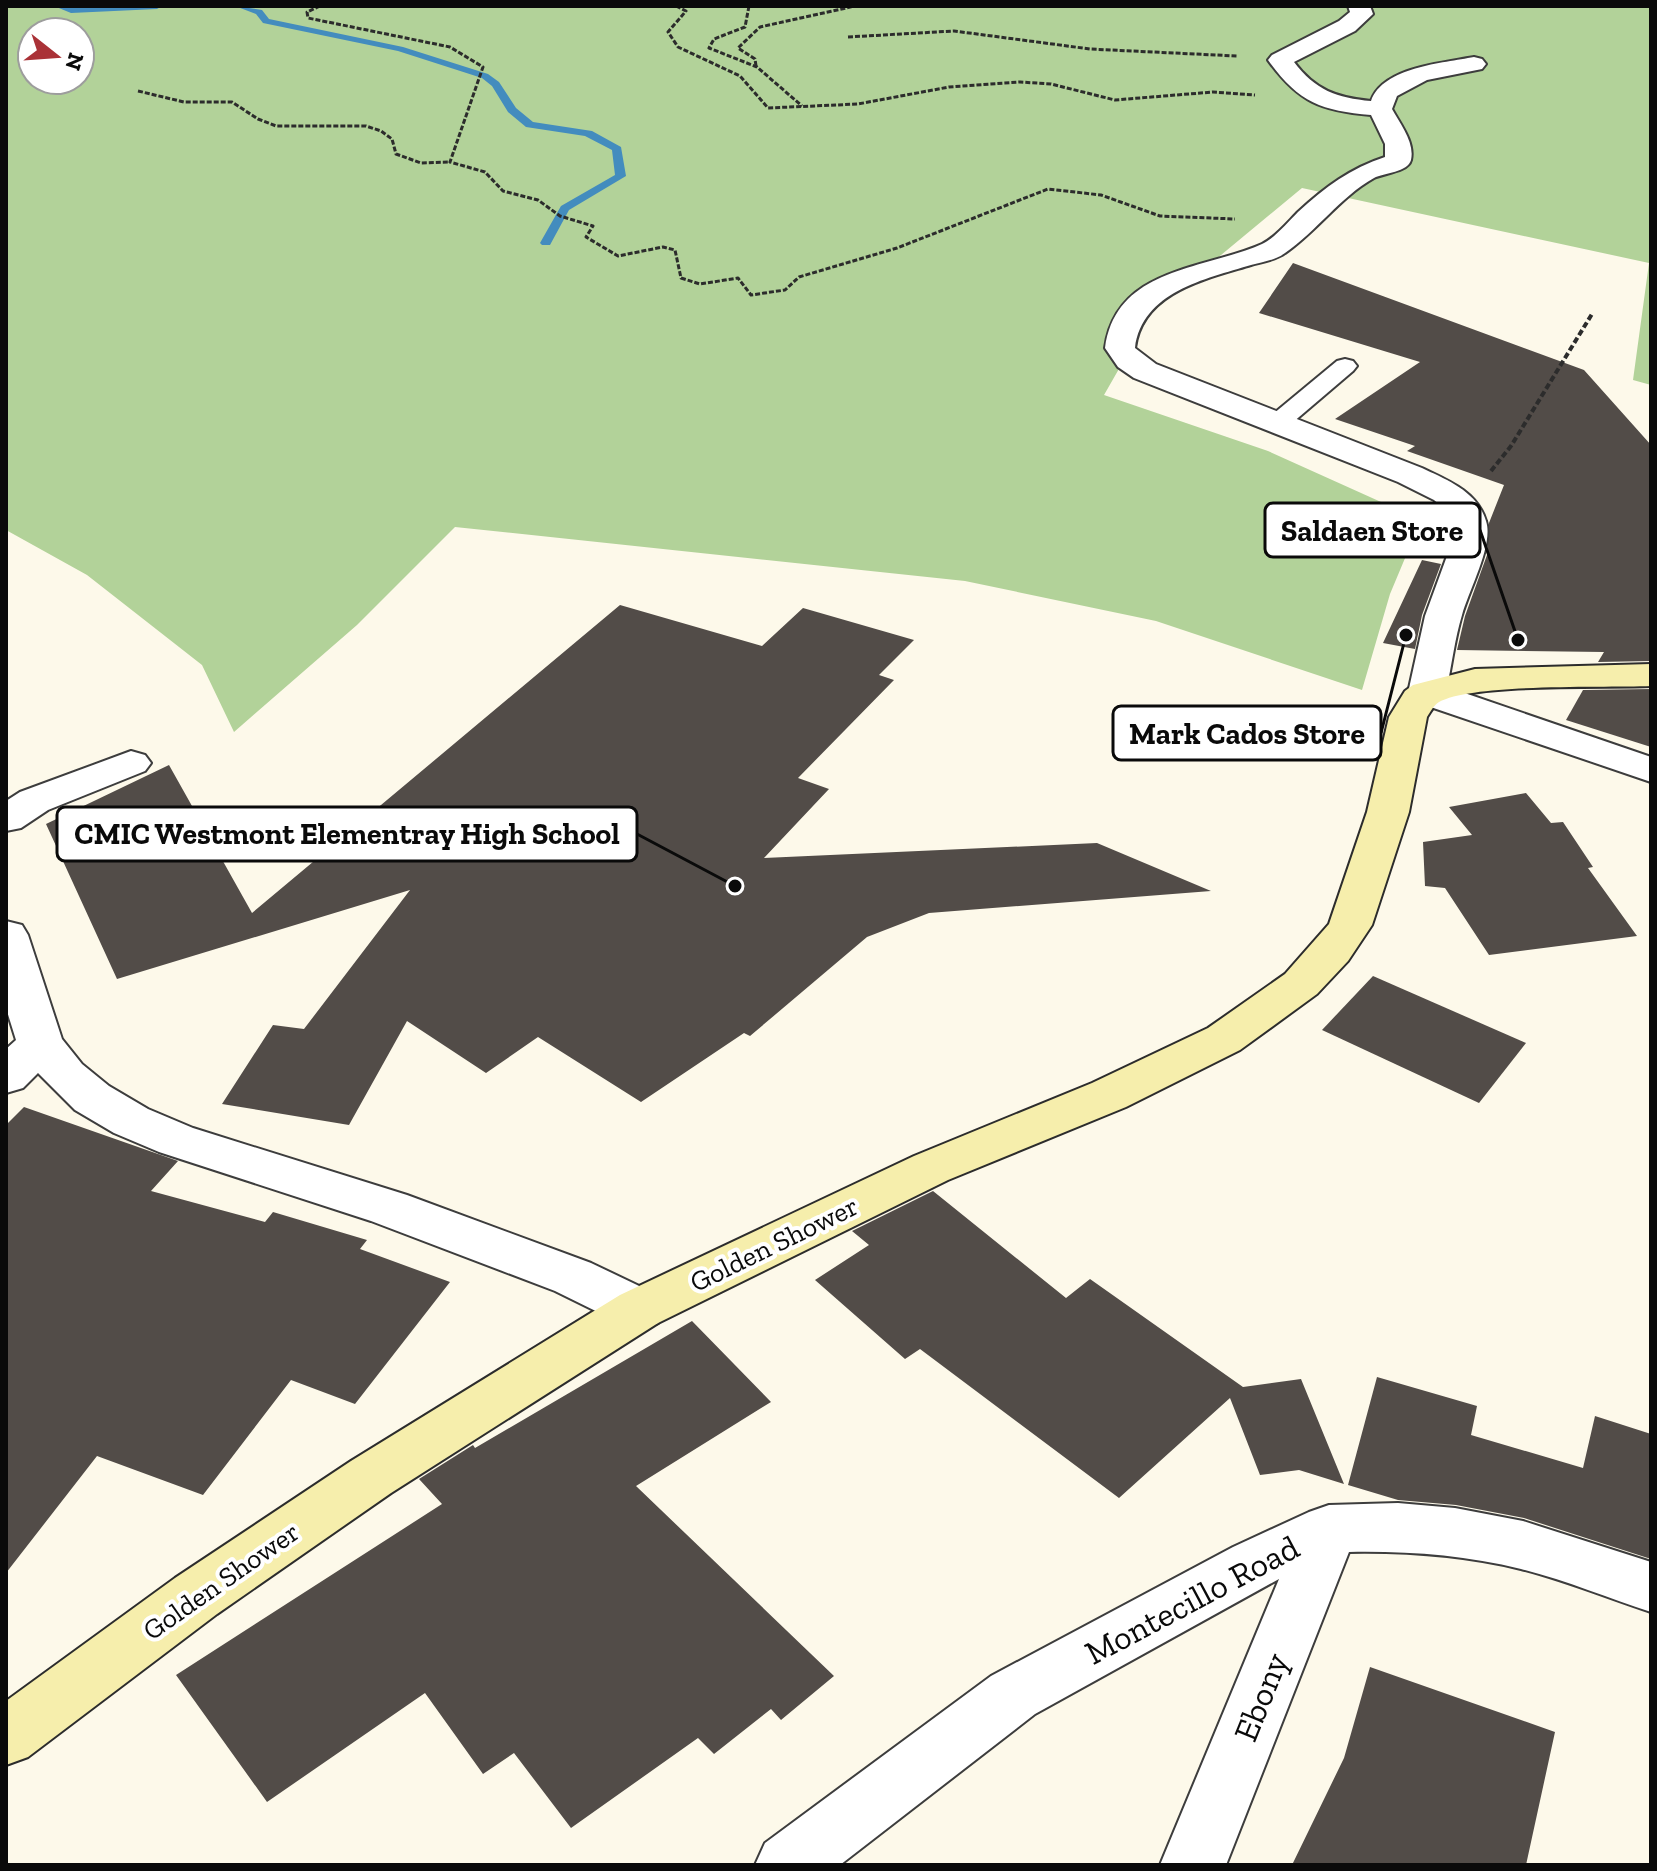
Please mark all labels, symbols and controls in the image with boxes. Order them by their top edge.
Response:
north arrow [16,16,96,96]
text: N [59,50,90,74]
callout: Saldaen Store [1265,503,1480,557]
text: Saldaen Store [1281,513,1463,549]
callout: Mark Cados Store [1113,706,1381,760]
text: Mark Cados Store [1129,716,1365,752]
callout: CMIC Westmont Elementray High School [57,807,637,861]
text: CMIC Westmont Elementray High School [74,816,620,852]
street label: Golden Shower [685,1189,863,1299]
street label: Golden Shower [137,1515,305,1647]
street label: Montecillo Road [1078,1526,1306,1674]
street label: Ebony [1225,1646,1297,1747]

